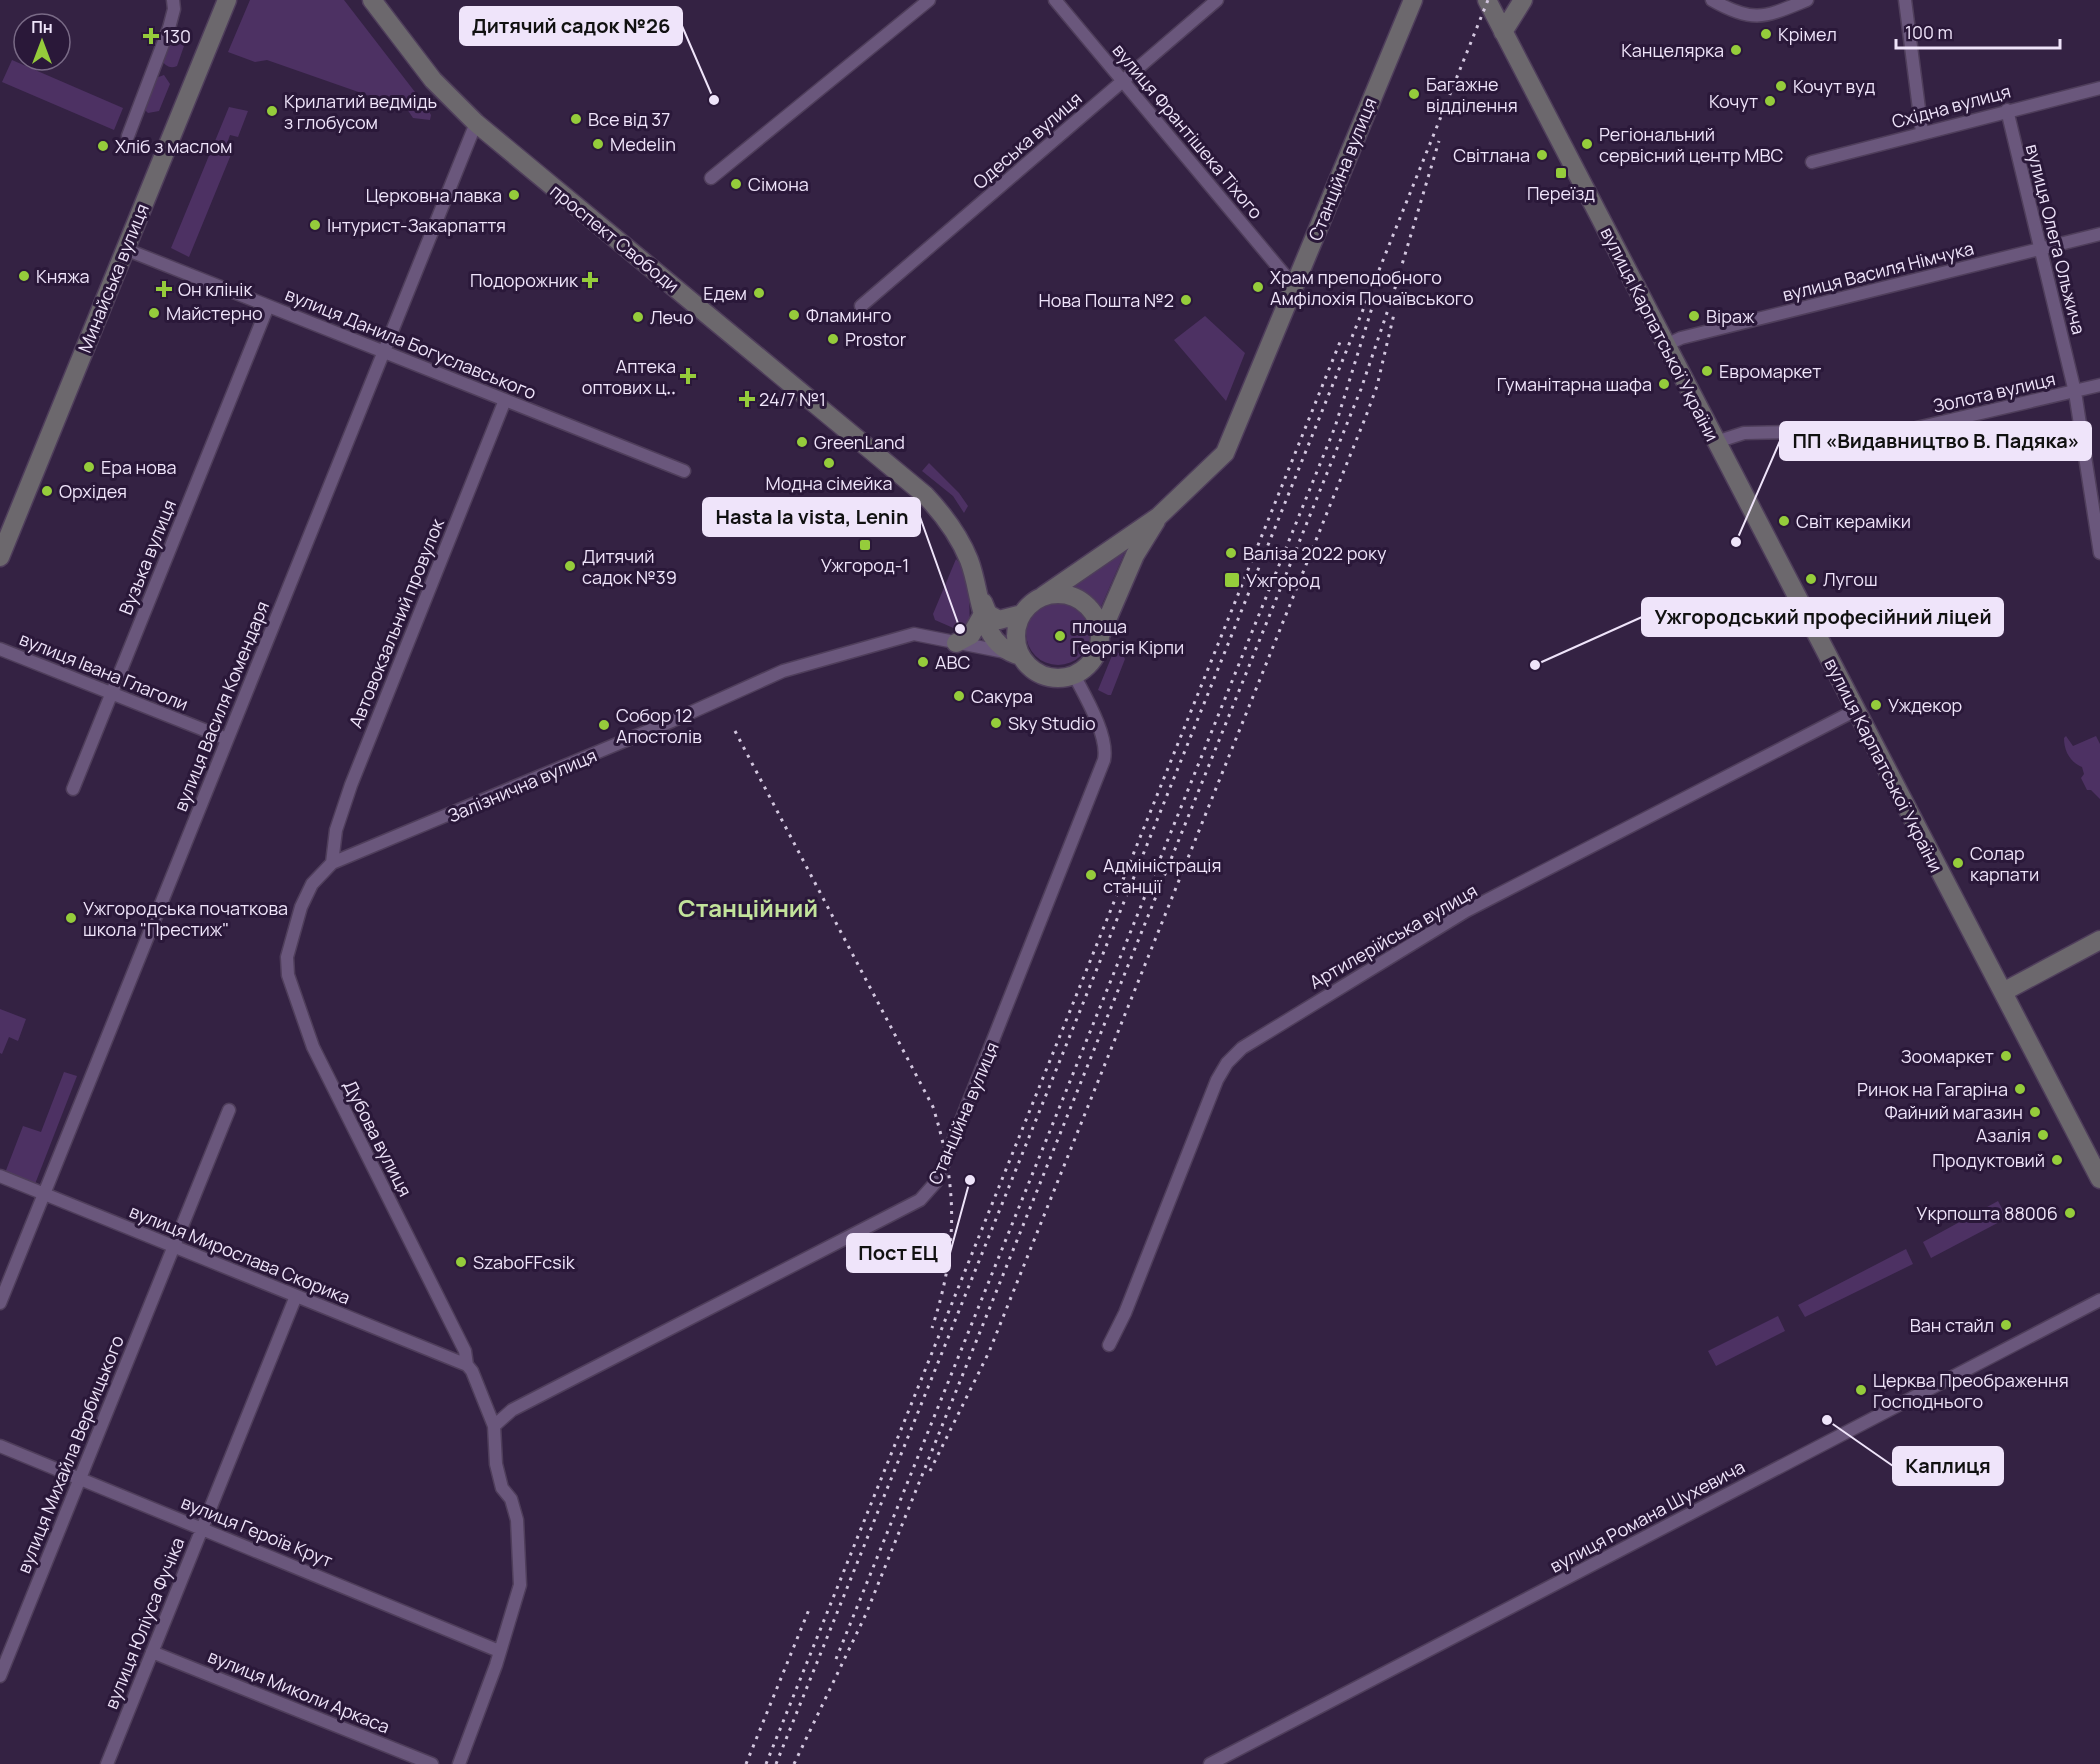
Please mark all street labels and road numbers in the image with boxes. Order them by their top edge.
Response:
street label: вулиця Франтішека Тіхого [1108,38,1268,224]
street label: Східна вулиця [1889,79,2013,133]
street label: Одеська вулиця [967,86,1087,194]
street label: Станційна вулиця [1302,94,1382,244]
street label: вулиця Олега Ольжича [2021,141,2091,337]
street label: проспект Свободи [546,179,684,297]
street label: Минайська вулиця [72,200,154,356]
street label: вулиця Карпатської України [1595,223,1725,445]
street label: вулиця Василя Німчука [1780,236,1976,306]
street label: вулиця Данила Богуславського [282,282,540,404]
street label: Золота вулиця [1930,366,2058,418]
street label: Вузька вулиця [113,496,181,618]
street label: Автовокзальний провулок [343,514,449,731]
street label: вулиця Василя Комендаря [168,597,274,815]
street label: вулиця Івана Глаголи [16,626,192,716]
street label: вулиця Карпатської України [1819,654,1949,876]
street label: Залізнична вулиця [444,743,600,827]
street label: Артилерійська вулиця [1305,878,1481,994]
street label: Станційна вулиця [922,1038,1004,1188]
street label: Дубова вулиця [338,1076,418,1200]
street label: вулиця Мирослава Скорика [126,1199,354,1309]
street label: вулиця Михайла Вербицького [11,1331,129,1577]
street label: вулиця Романа Шухевича [1545,1454,1749,1578]
street label: вулиця Героїв Крут [178,1490,336,1572]
street label: вулиця Юліуса Фучіка [99,1534,189,1712]
street label: вулиця Миколи Аркаса [205,1644,393,1738]

